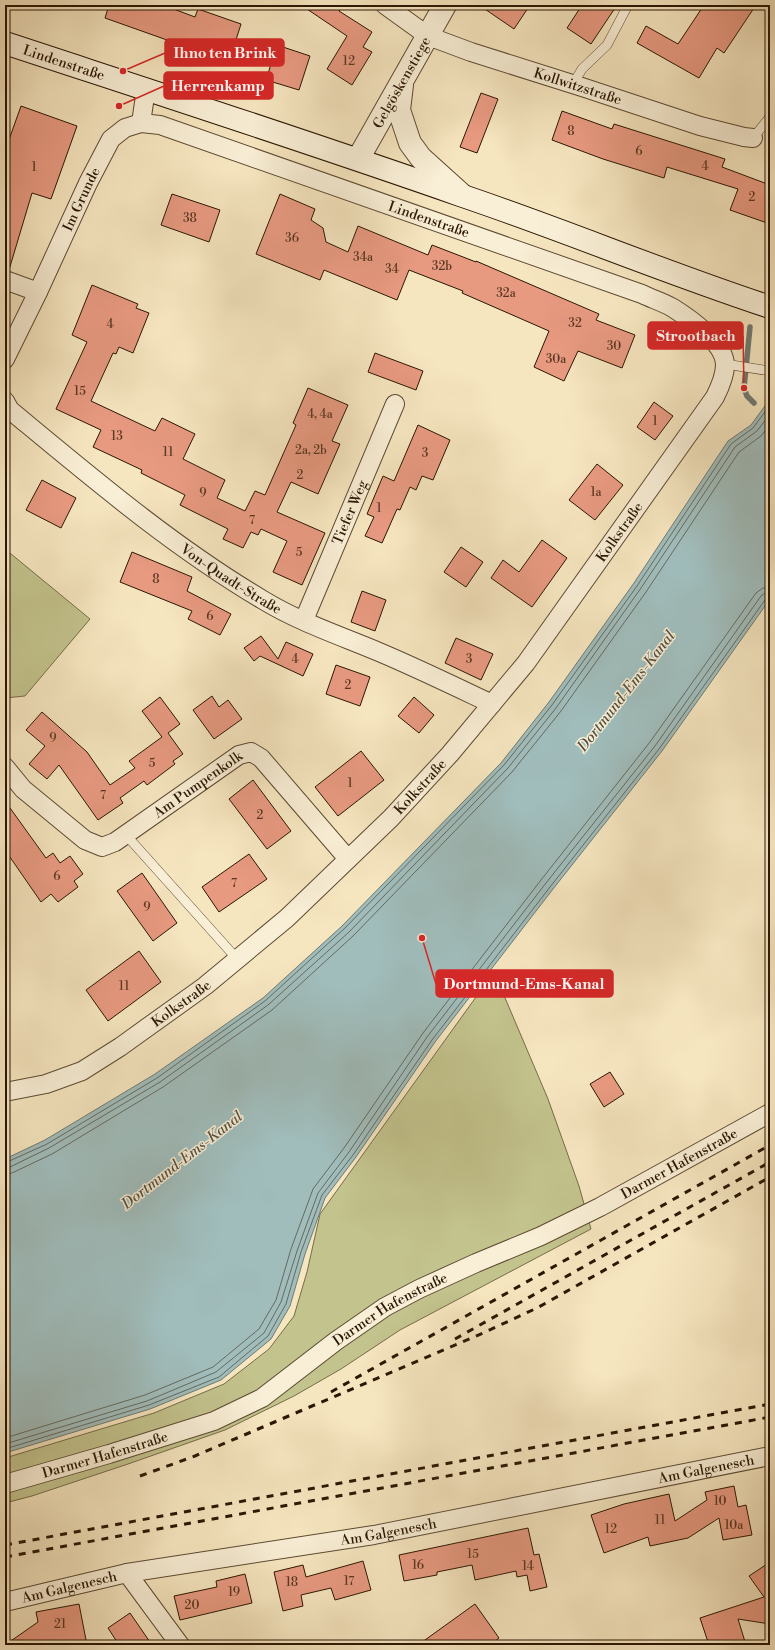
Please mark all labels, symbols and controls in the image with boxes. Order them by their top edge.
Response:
street label: Gelgöskenstiege [369,34,435,132]
callout: Ihno ten Brink [165,39,284,66]
street label: Lindenstraße [20,42,107,85]
text: Ihno ten Brink [174,44,277,63]
house number: 12 [343,54,355,69]
street label: Kollwitzstraße [531,64,624,109]
callout: Herrenkamp [164,72,273,99]
text: Herrenkamp [171,77,265,96]
house number: 8 [567,124,575,139]
house number: 6 [635,144,643,159]
house number: 4 [701,159,709,174]
house number: 1 [31,160,37,175]
street label: Im Grunde [59,164,105,234]
house number: 2 [749,190,756,205]
street label: Lindenstraße [386,198,472,242]
house number: 38 [183,211,197,226]
house number: 36 [285,231,299,246]
house number: 34a [353,250,374,265]
house number: 32b [432,259,452,274]
house number: 34 [385,262,399,277]
house number: 32a [496,286,517,301]
house number: 32 [568,316,582,331]
house number: 4 [106,317,114,332]
callout: Strootbach [648,322,743,349]
text: Strootbach [656,327,736,346]
house number: 30 [607,339,621,354]
house number: 30a [546,352,567,367]
house number: 15 [74,384,86,399]
house number: 4, 4a [307,407,334,422]
house number: 1 [652,414,658,429]
house number: 13 [111,429,123,444]
house number: 2a, 2b [295,443,327,458]
house number: 11 [163,445,174,460]
house number: 3 [422,446,429,461]
house number: 2 [297,468,304,483]
street label: Tiefer Weg [329,477,372,548]
house number: 1a [590,485,603,500]
house number: 9 [199,486,207,501]
street label: Kolkstraße [593,499,647,566]
house number: 1 [376,501,382,516]
house number: 7 [249,513,255,528]
street label: Von-Quadt-Straße [176,540,284,619]
house number: 5 [296,545,303,560]
house number: 8 [152,572,160,587]
house number: 6 [206,609,214,624]
water label: Dortmund-Ems-Kanal [573,627,680,756]
house number: 4 [291,652,299,667]
house number: 3 [466,652,473,667]
house number: 2 [345,678,352,693]
house number: 9 [49,731,57,746]
street label: Am Pumpenkolk [149,747,247,823]
house number: 5 [149,756,156,771]
street label: Kolkstraße [391,756,451,819]
house number: 1 [347,776,353,791]
house number: 7 [100,788,106,803]
house number: 2 [257,808,264,823]
house number: 6 [53,869,61,884]
house number: 7 [231,876,237,891]
house number: 9 [143,900,151,915]
callout: Dortmund-Ems-Kanal [436,970,613,997]
text: Dortmund-Ems-Kanal [444,975,604,994]
street label: Kolkstraße [148,977,215,1032]
house number: 11 [119,979,130,994]
water label: Dortmund-Ems-Kanal [117,1107,247,1214]
street label: Darmer Hafenstraße [618,1125,741,1204]
street label: Darmer Hafenstraße [330,1269,451,1350]
street label: Darmer Hafenstraße [40,1428,170,1483]
street label: Am Galgenesch [656,1451,757,1488]
house number: 10 [714,1494,726,1509]
house number: 11 [655,1513,666,1528]
street label: Am Galgenesch [338,1515,439,1550]
house number: 10a [725,1518,744,1533]
house number: 12 [605,1522,617,1537]
house number: 15 [467,1547,479,1562]
house number: 16 [412,1558,424,1573]
house number: 14 [522,1559,534,1574]
street label: Am Galgenesch [19,1568,120,1608]
house number: 17 [344,1574,354,1589]
house number: 18 [286,1575,298,1590]
house number: 19 [228,1585,240,1600]
house number: 20 [185,1598,199,1613]
house number: 21 [54,1617,67,1632]

